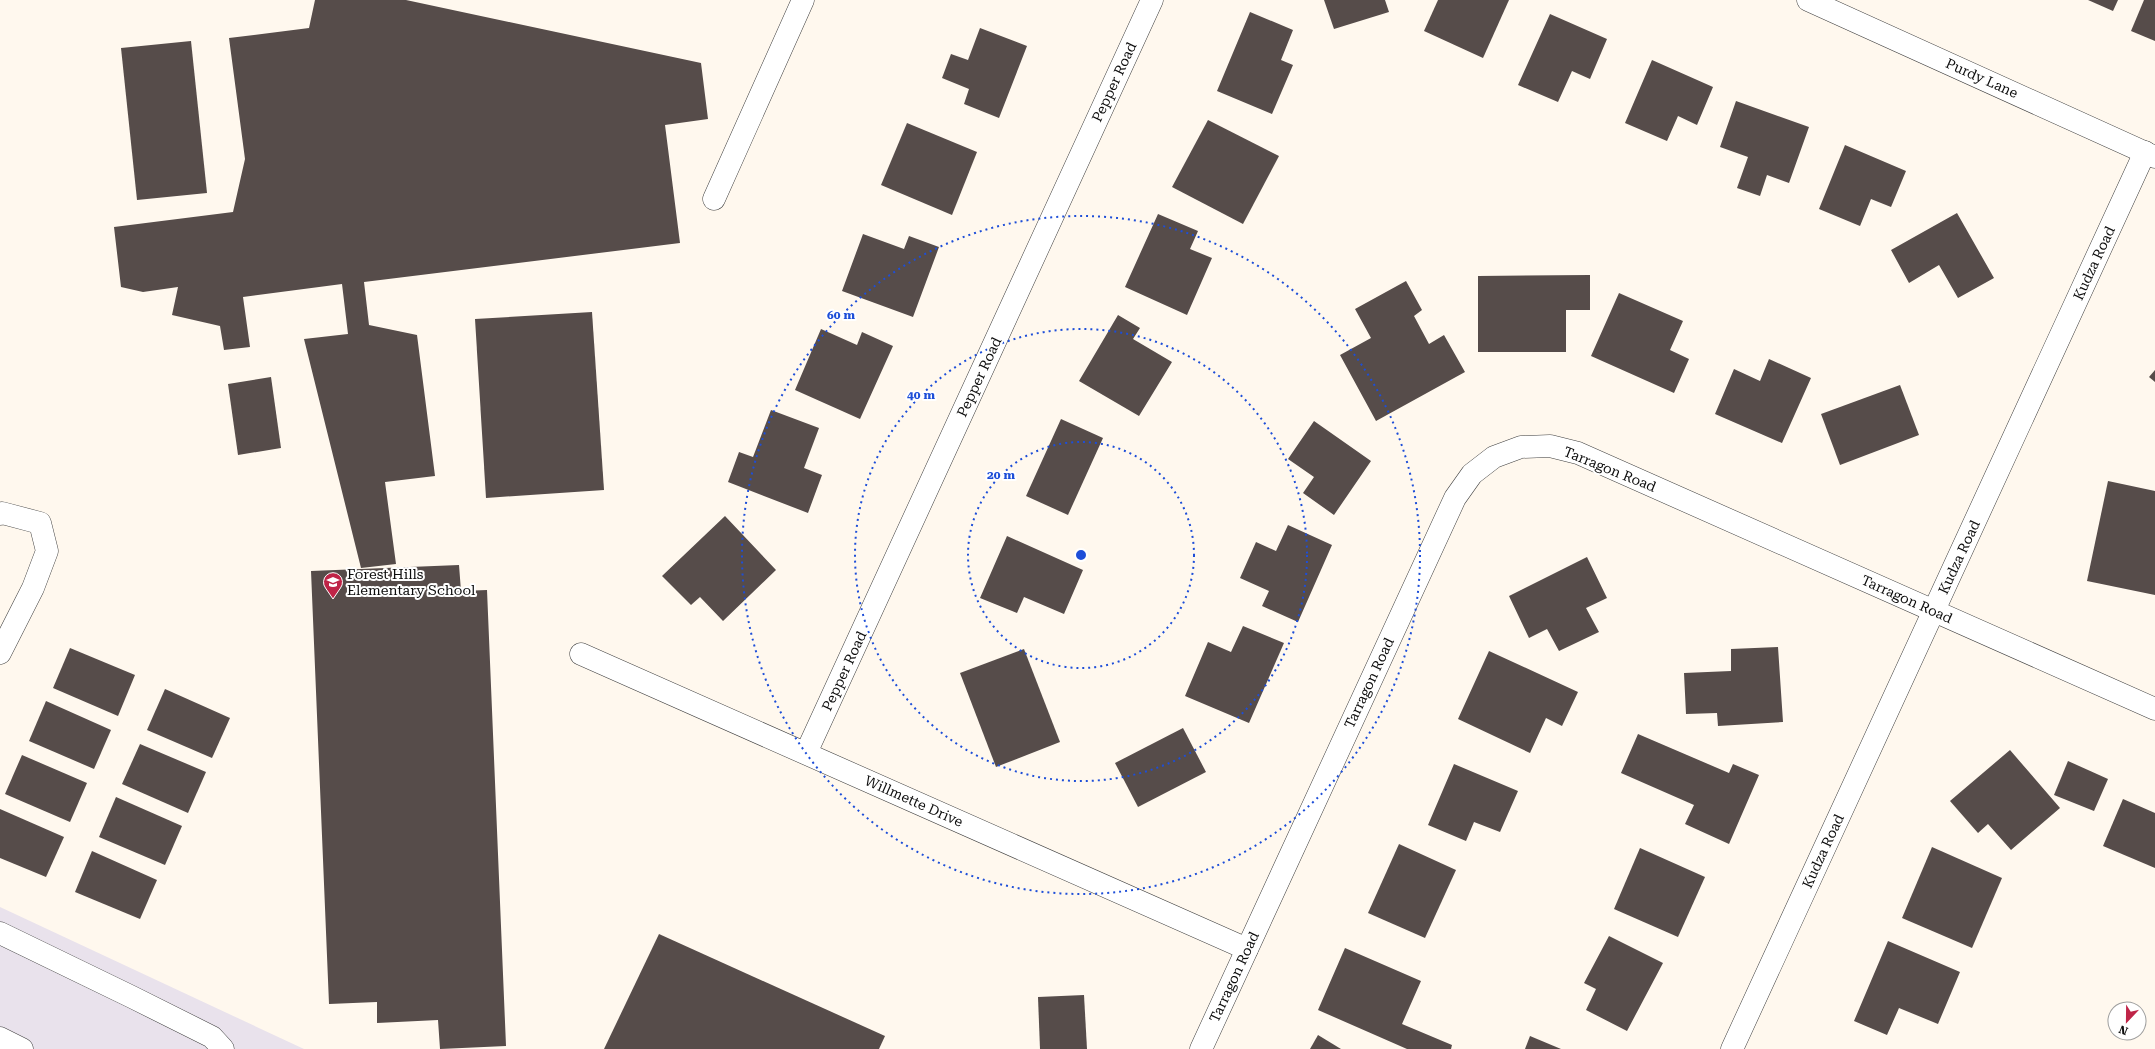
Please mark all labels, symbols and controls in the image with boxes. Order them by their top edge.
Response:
street label: Pepper Road [1089,40,1139,124]
street label: Purdy Lane [1943,55,2021,101]
street label: Kudza Road [2070,224,2118,302]
text: 60 m [827,308,855,322]
street label: Pepper Road [954,335,1004,419]
text: 40 m [907,388,935,402]
street label: Tarragon Road [1561,443,1659,495]
text: 20 m [987,468,1015,482]
street label: Kudza Road [1935,518,1983,596]
centre of rings [1074,548,1088,562]
place label: Forest Hills Elementary School [347,566,476,598]
school or university icon: Forest Hills Elementary School [322,571,344,599]
street label: Tarragon Road [1859,572,1955,626]
street label: Pepper Road [819,629,869,713]
street label: Tarragon Road [1341,635,1397,731]
street label: Willmette Drive [862,772,966,830]
street label: Kudza Road [1799,812,1847,890]
street label: Tarragon Road [1206,929,1262,1025]
north arrow [2107,1001,2147,1041]
text: N [2117,1022,2130,1037]

